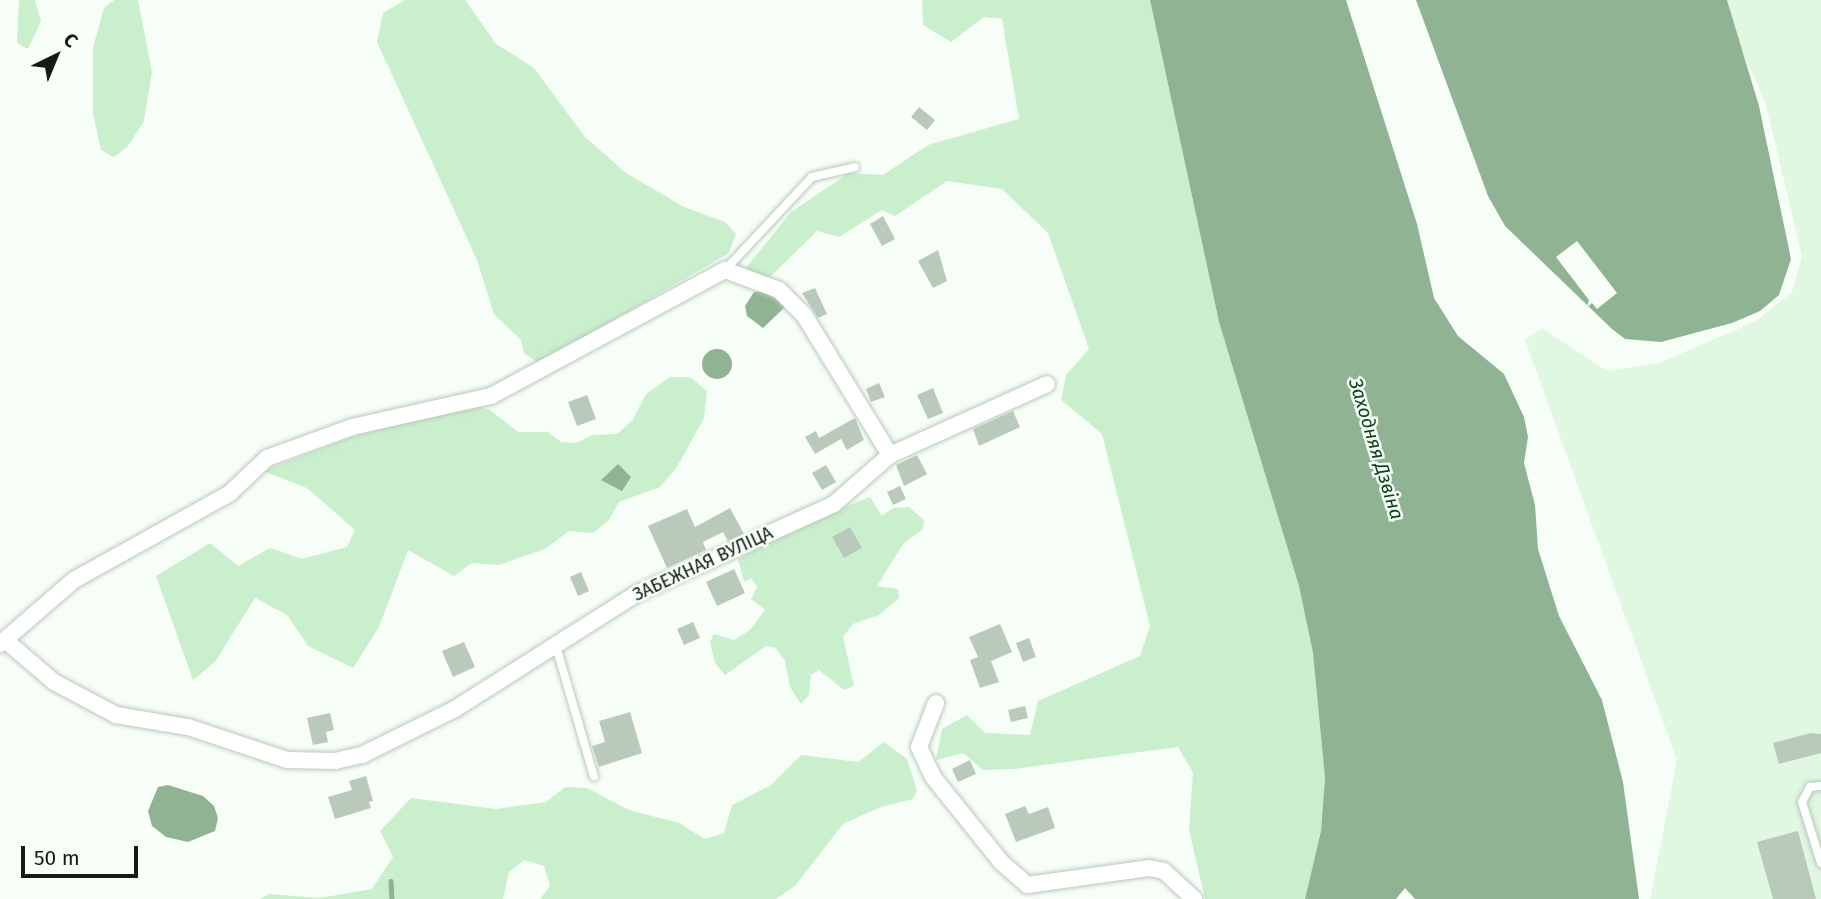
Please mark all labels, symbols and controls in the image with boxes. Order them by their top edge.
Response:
north arrow [21,21,91,91]
text: С [59,28,83,52]
water label: Заходняя Дзвіна [1344,376,1408,522]
street label: ЗАБЕЖНАЯ ВУЛІЦА [630,522,776,606]
scale bar [24,832,142,876]
text: 50 m [34,845,80,871]

